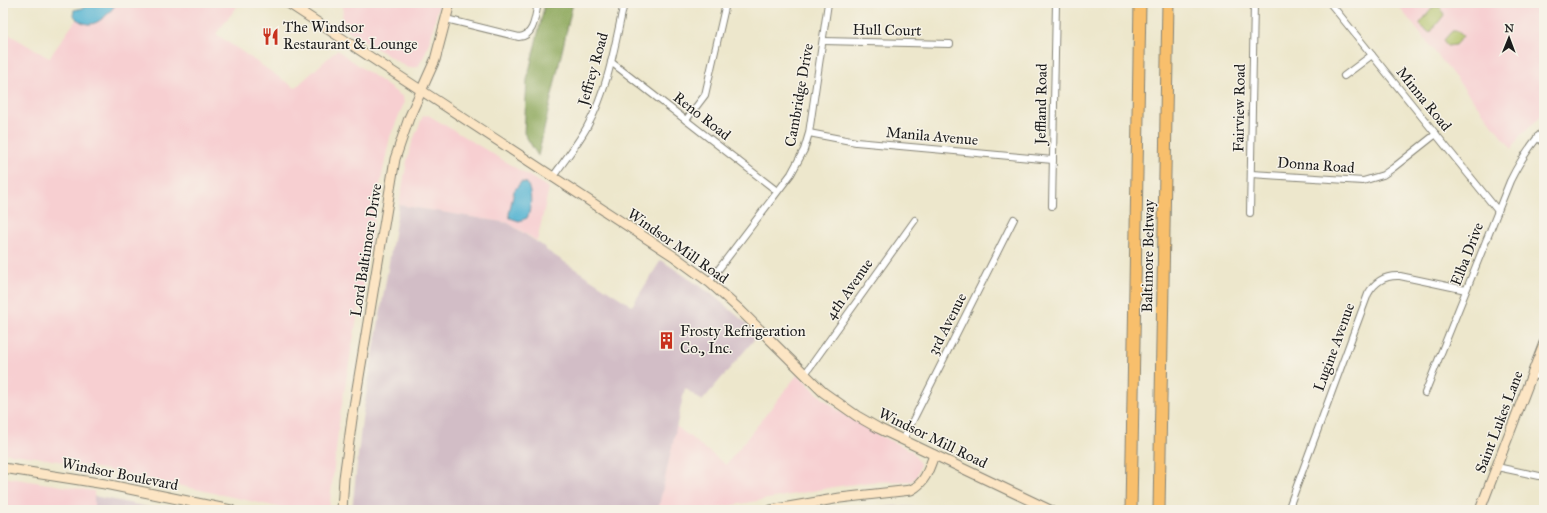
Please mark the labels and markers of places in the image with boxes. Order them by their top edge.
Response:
place label: The Windsor Restaurant & Lounge [283,18,417,53]
restaurant icon: The Windsor Restaurant & Lounge [260,26,280,46]
place label: Frosty Refrigeration Co., Inc. [680,322,806,357]
building icon: Frosty Refrigeration Co., Inc. [657,330,677,350]

